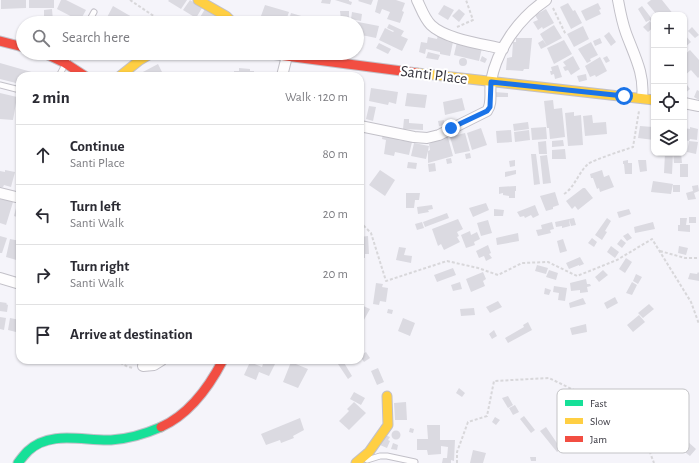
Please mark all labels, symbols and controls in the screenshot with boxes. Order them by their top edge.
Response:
map controls [651,12,687,156]
button: + [651,12,687,48]
search box [16,16,364,60]
icon: search [30,27,52,49]
text: Search here [62,30,130,45]
button: − [651,48,687,84]
street label: Santi Place [400,63,468,87]
button: locate [651,84,687,120]
route start [615,87,633,105]
text: 2 min [32,89,70,106]
text: Walk · 120 m [285,91,348,104]
route end [442,119,460,137]
button: layers [651,120,687,156]
text: Continue [70,139,125,154]
icon: ahead [32,144,54,166]
text: 80 m [322,148,348,161]
text: Santi Place [70,157,125,170]
text: Turn left [70,199,121,214]
icon: left [32,204,54,226]
text: 20 m [323,208,348,221]
text: Santi Walk [70,217,124,230]
text: Turn right [70,259,129,274]
icon: right [32,264,54,286]
text: 20 m [323,268,348,281]
text: Santi Walk [70,277,124,290]
icon: arrive [32,324,54,346]
text: Arrive at destination [70,327,193,342]
legend [557,389,689,453]
text: Fast [590,398,608,409]
text: Slow [590,416,611,427]
text: Jam [590,434,607,445]

